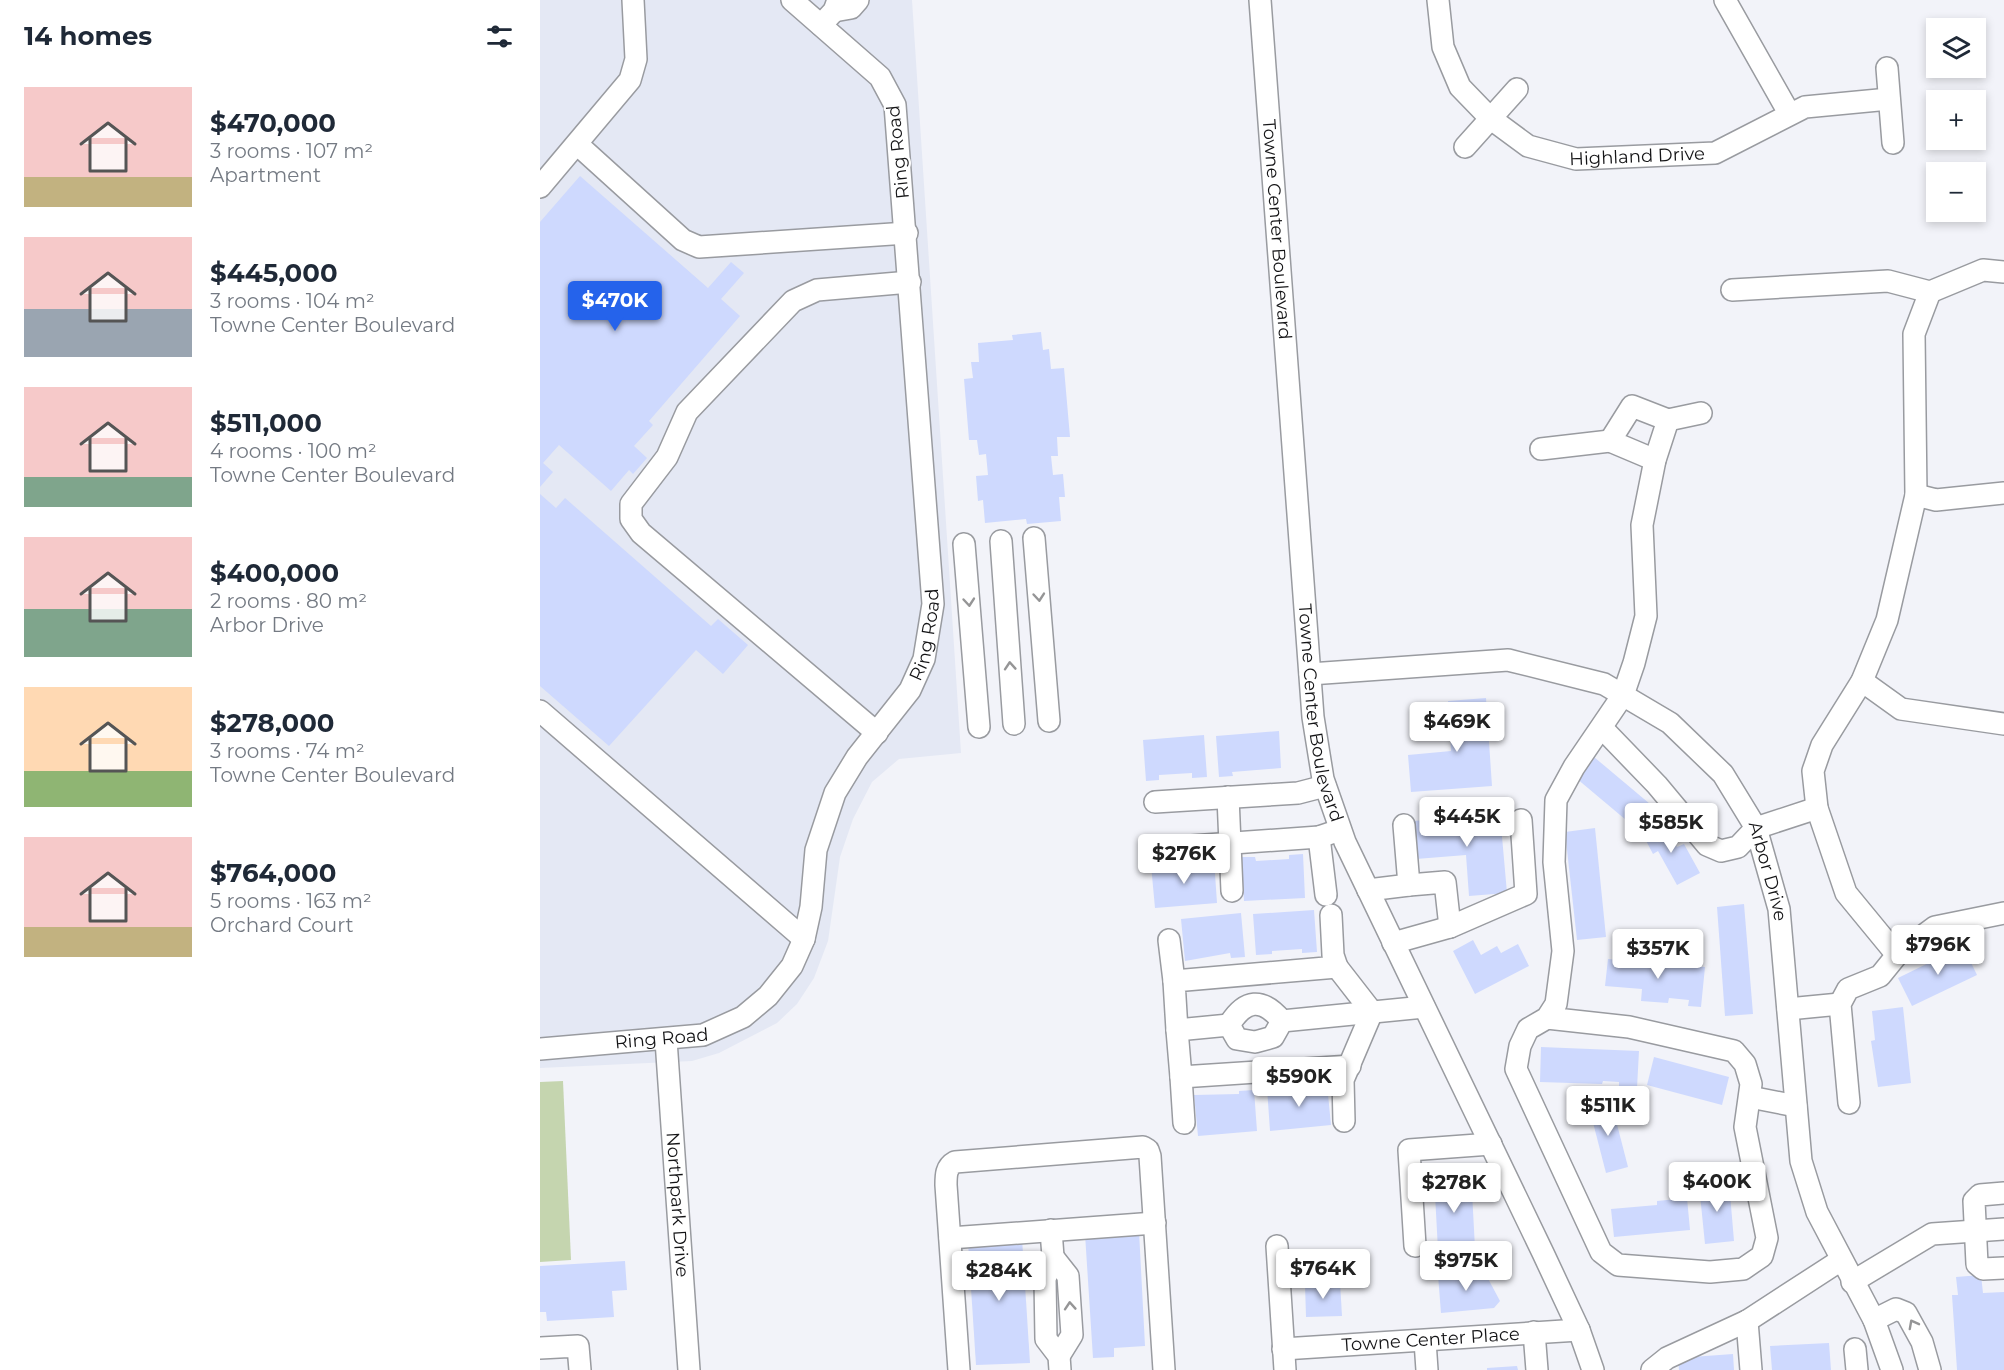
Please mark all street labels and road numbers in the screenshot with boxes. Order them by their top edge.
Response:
street label: Ring Road [882,104,914,200]
street label: Towne Center Boulevard [1258,118,1296,340]
street label: Highland Drive [1569,142,1706,170]
street label: Ring Road [905,588,944,684]
street label: Towne Center Boulevard [1294,603,1348,825]
street label: Arbor Drive [1744,819,1791,922]
street label: Ring Road [614,1024,709,1054]
street label: Northpark Drive [661,1131,694,1278]
street label: Towne Center Place [1341,1323,1521,1356]

